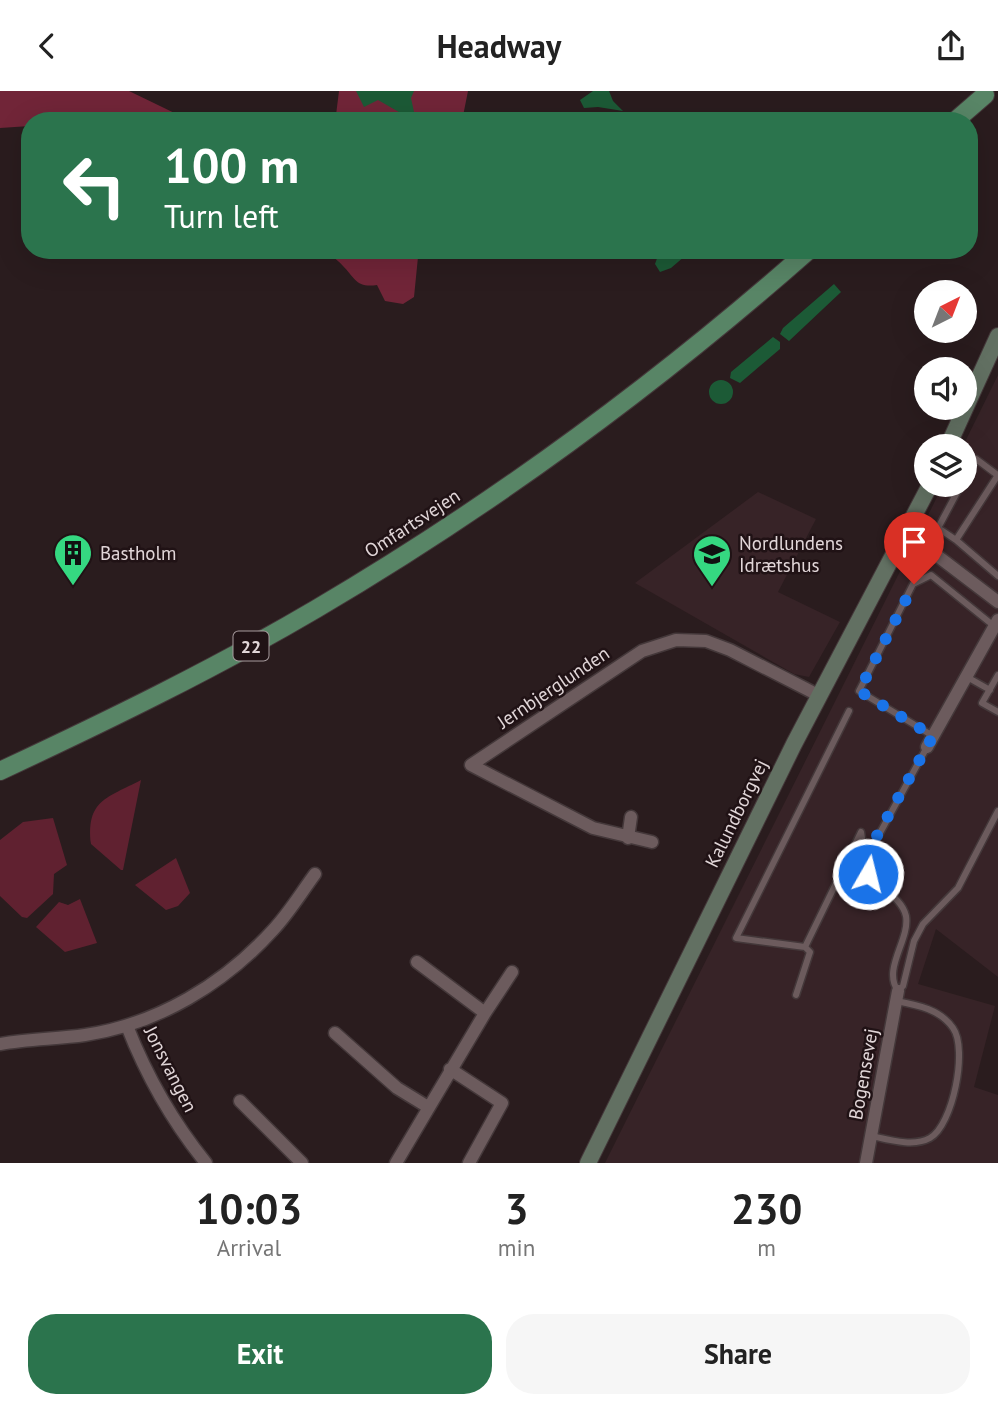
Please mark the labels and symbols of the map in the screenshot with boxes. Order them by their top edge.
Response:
north arrow [914,280,976,343]
street label: Omfartsvejen [360,483,464,563]
pin [884,512,944,584]
place label: Nordlundens Idrætshus [739,531,843,577]
building icon: Bastholm [52,532,94,587]
school or university icon: Nordlundens Idrætshus [691,533,733,588]
place label: Bastholm [100,541,177,565]
road number: 22 [233,631,268,661]
street label: Jernbjerglunden [492,641,614,734]
street label: Kalundborgvej [699,755,773,871]
position arrow [831,837,905,911]
street label: Jonsvangen [139,1021,203,1116]
street label: Bogensevej [843,1026,883,1122]

